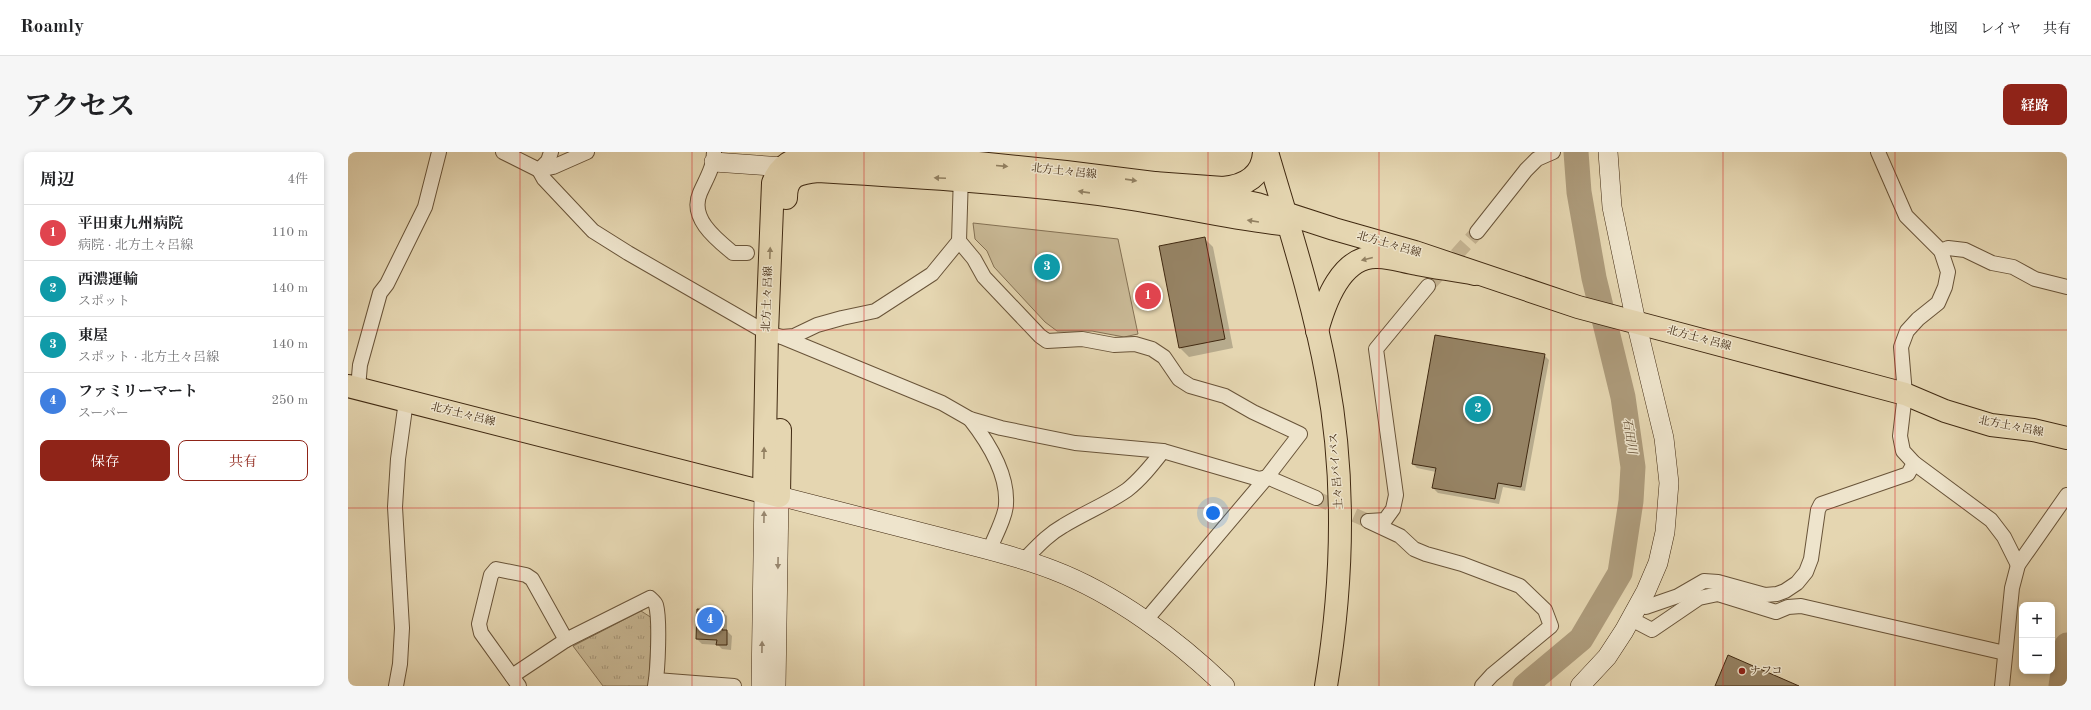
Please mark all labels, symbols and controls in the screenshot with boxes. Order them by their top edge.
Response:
text: Roamly [20,18,84,37]
text: 地図 [1930,22,1958,36]
text: レイヤ [1980,22,2021,36]
text: 共有 [2043,22,2071,36]
button: 経路 [2003,84,2067,125]
text: アクセス [24,94,135,122]
street label: 北方土々呂線 [1031,161,1098,181]
one-way arrow [996,162,1008,169]
text: 周辺 [40,172,74,189]
text: 4件 [287,173,308,186]
one-way arrow [934,174,946,181]
one-way arrow [1125,177,1137,183]
one-way arrow [1078,189,1090,195]
text: 平田東九州病院 [78,217,183,232]
one-way arrow [1247,217,1259,223]
text: 1 [49,226,57,239]
text: 110 m [271,226,308,239]
street label: 北方土々呂線 [1356,229,1423,259]
text: 病院 · 北方土々呂線 [78,239,193,252]
one-way arrow [767,246,773,259]
pin: 3 [1034,252,1060,282]
one-way arrow [1361,256,1374,262]
street label: 北方土々呂線 [759,266,775,332]
text: 西濃運輸 [78,273,138,288]
pin: 1 [1135,281,1161,311]
text: 2 [49,282,57,295]
text: 140 m [271,282,308,295]
text: スポット [78,295,130,308]
street label: 北方土々呂線 [1666,323,1733,353]
text: 東屋 [78,329,108,344]
text: 3 [49,338,57,351]
text: 140 m [271,338,308,351]
text: スポット · 北方土々呂線 [78,351,219,364]
text: ファミリーマート [78,385,198,400]
text: 4 [49,394,57,407]
text: 250 m [271,394,308,407]
pin: 2 [1465,394,1491,424]
street label: 北方土々呂線 [430,400,497,428]
text: スーパー [78,407,129,420]
street label: 北方土々呂線 [1978,413,2045,439]
water label: 石田川 [1620,417,1639,457]
street label: 土々呂バイパス [1327,432,1345,510]
button: 保存 [40,440,170,481]
button: 共有 [178,440,308,481]
one-way arrow [761,447,768,459]
your location [1203,503,1223,523]
one-way arrow [760,511,767,523]
one-way arrow [775,557,781,570]
map controls [2019,602,2055,674]
button: + [2019,602,2055,638]
pin: 4 [697,605,723,635]
button: − [2019,638,2055,674]
one-way arrow [759,640,765,653]
place label: ナフコ [1750,665,1782,677]
marker: ナフコ [1737,666,1747,676]

